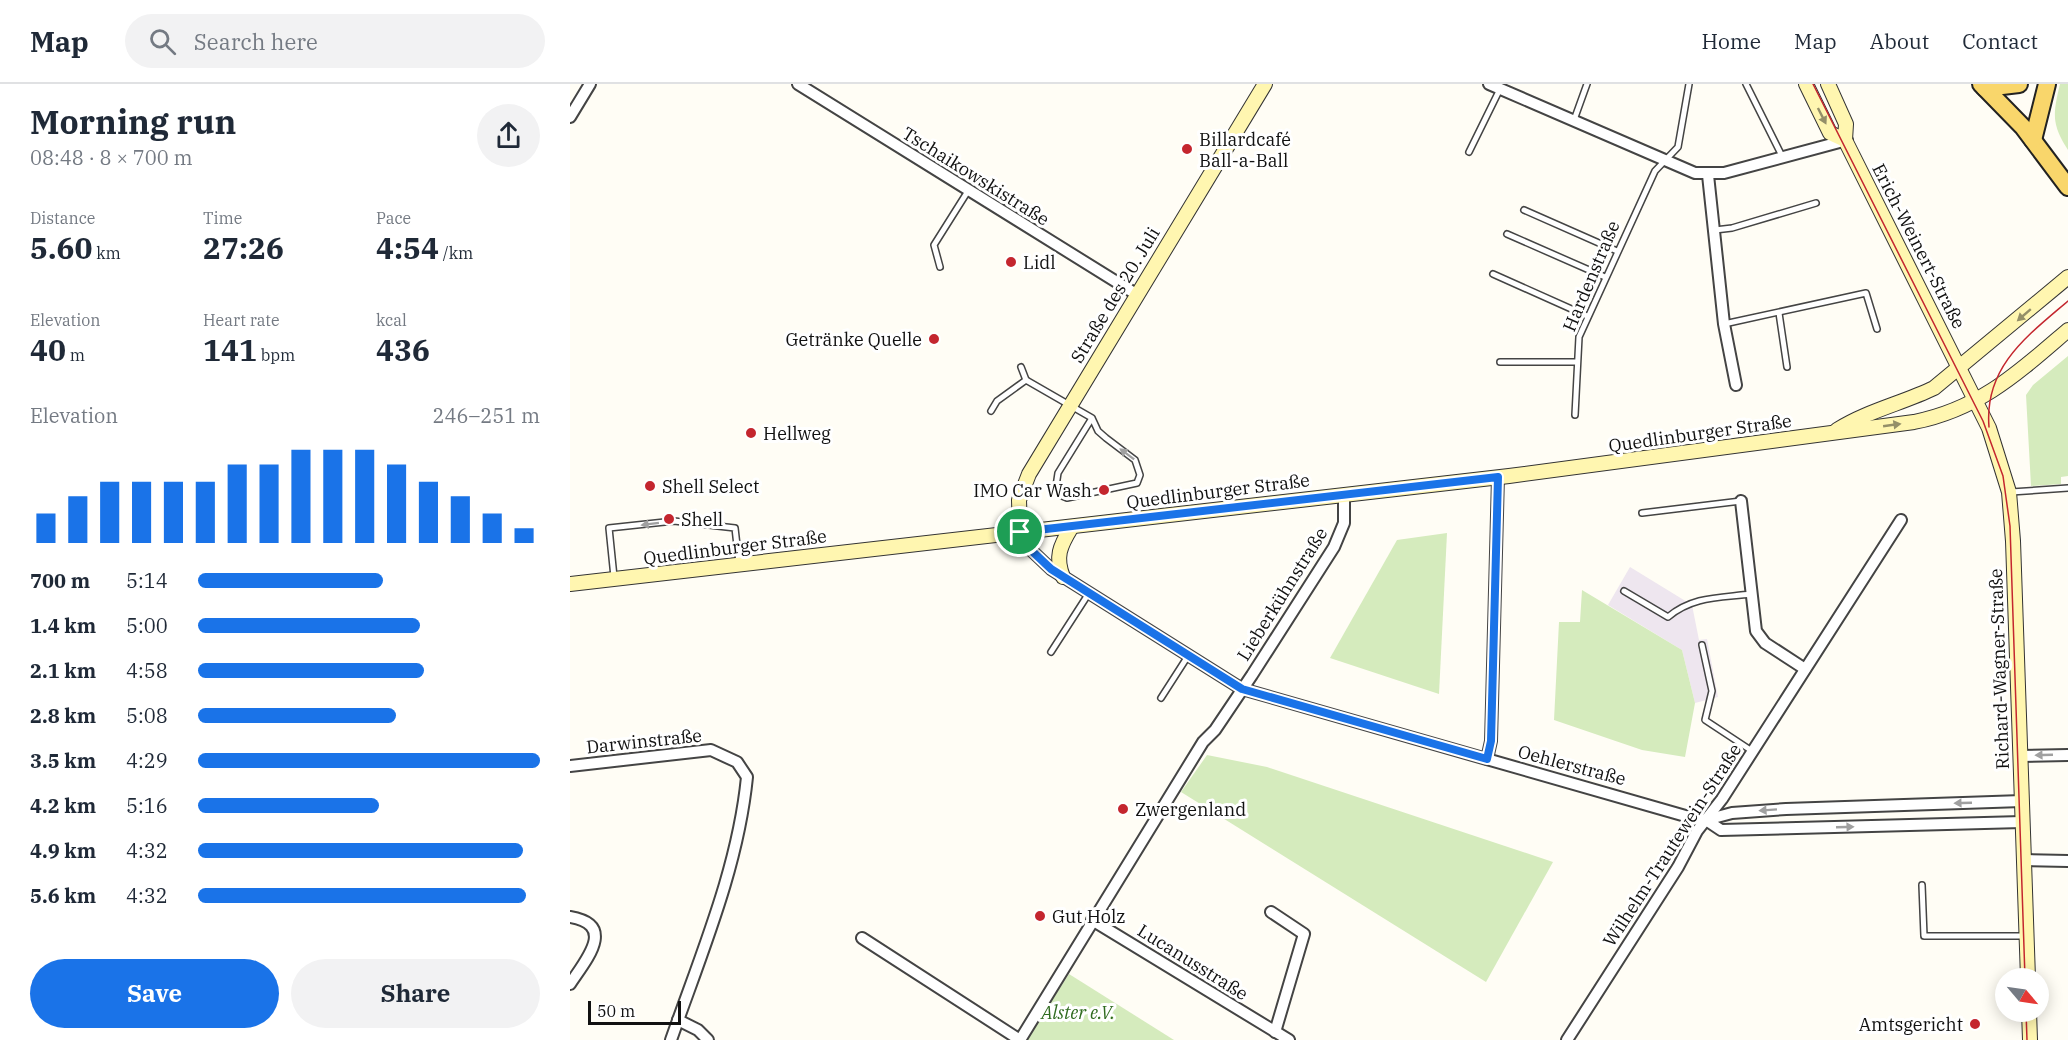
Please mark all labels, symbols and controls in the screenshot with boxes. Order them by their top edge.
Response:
search box [125,14,545,68]
text: Map [30,23,89,60]
icon: search [146,25,179,58]
text: Search here [194,27,318,56]
text: Home [1701,27,1761,55]
text: Map [1794,27,1837,55]
text: About [1870,27,1929,55]
text: Contact [1962,27,2038,55]
text: Morning run [30,100,236,143]
button: share [477,104,540,167]
one-way arrow [1816,107,1826,125]
street label: Tschaikowskistraße [898,121,1054,231]
place label: Billardcafé Ball-a-Ball [1199,128,1291,172]
marker: Billardcafé Ball-a-Ball [1180,142,1194,156]
text: 08:48 · 8 × 700 m [30,144,193,171]
street label: Erich-Weinert-Straße [1867,160,1971,332]
text: Distance [30,208,95,228]
text: Time [203,208,242,228]
text: Pace [376,208,411,228]
street label: Hardenstraße [1557,217,1625,335]
street label: Straße des 20. Juli [1065,223,1165,367]
text: 5.60 [30,228,92,267]
text: 27:26 [203,228,284,267]
text: 4:54 [376,228,439,267]
text: km [92,243,121,263]
text: /km [439,243,473,263]
place label: Lidl [1023,251,1056,274]
marker: Lidl [1004,255,1018,269]
one-way arrow [2016,309,2032,322]
text: Elevation [30,310,100,330]
text: Heart rate [203,310,280,330]
text: kcal [376,310,407,330]
place label: Getränke Quelle [786,328,922,351]
text: 40 [30,330,66,369]
text: 141 [203,330,257,369]
text: 436 [376,330,430,369]
marker: Getränke Quelle [927,332,941,346]
text: m [66,345,85,365]
text: bpm [257,345,295,365]
text: Elevation [30,402,118,429]
text: 246–251 m [433,402,540,429]
street label: Quedlinburger Straße [1607,409,1793,457]
one-way arrow [1883,420,1902,429]
place label: Hellweg [763,422,831,445]
marker: Hellweg [744,426,758,440]
one-way arrow [1119,448,1135,460]
street label: Quedlinburger Straße [1125,468,1311,514]
place label: Shell Select [662,475,759,498]
marker: Shell Select [643,479,657,493]
place label: IMO Car Wash [973,479,1092,502]
marker: IMO Car Wash [1097,483,1111,497]
pin [994,506,1045,557]
place label: Shell [681,508,723,531]
marker: Shell [662,512,676,526]
icon: arrive [1003,515,1036,548]
one-way arrow [641,519,660,528]
street label: Lieberkühnstraße [1232,523,1332,665]
street label: Quedlinburger Straße [642,524,828,570]
text: 700 m [30,567,90,594]
text: 5:14 [126,567,168,594]
street label: Richard-Wagner-Straße [1984,568,2014,770]
text: 1.4 km [30,612,96,639]
text: 5:00 [126,612,168,639]
text: 2.1 km [30,657,96,684]
text: 4:58 [126,657,168,684]
text: 2.8 km [30,702,96,729]
text: 5:08 [126,702,168,729]
street label: Darwinstraße [585,723,703,759]
street label: Wilhelm-Trautewein-Straße [1598,739,1746,951]
street label: Oehlerstraße [1516,740,1628,790]
text: 3.5 km [30,747,96,774]
text: 4:29 [126,747,168,774]
one-way arrow [2035,751,2054,760]
text: 4.2 km [30,792,96,819]
text: 5:16 [126,792,168,819]
place label: Zwergenland [1135,798,1246,821]
one-way arrow [1954,798,1973,807]
marker: Zwergenland [1116,802,1130,816]
one-way arrow [1759,806,1778,815]
one-way arrow [1836,822,1855,831]
text: 4.9 km [30,837,96,864]
text: 4:32 [126,837,168,864]
text: 5.6 km [30,882,96,909]
text: 4:32 [126,882,168,909]
place label: Gut Holz [1052,905,1126,928]
marker: Gut Holz [1033,909,1047,923]
street label: Lucanusstraße [1133,919,1253,1005]
button: Save [30,959,279,1028]
button: Share [291,959,540,1028]
north arrow [1995,968,2049,1022]
map controls [1995,968,2049,1022]
scale bar [588,998,681,1026]
text: 50 m [597,1001,635,1021]
park label: Alster e.V. [1040,1001,1115,1024]
place label: Amtsgericht [1859,1013,1963,1036]
marker: Amtsgericht [1968,1017,1982,1031]

